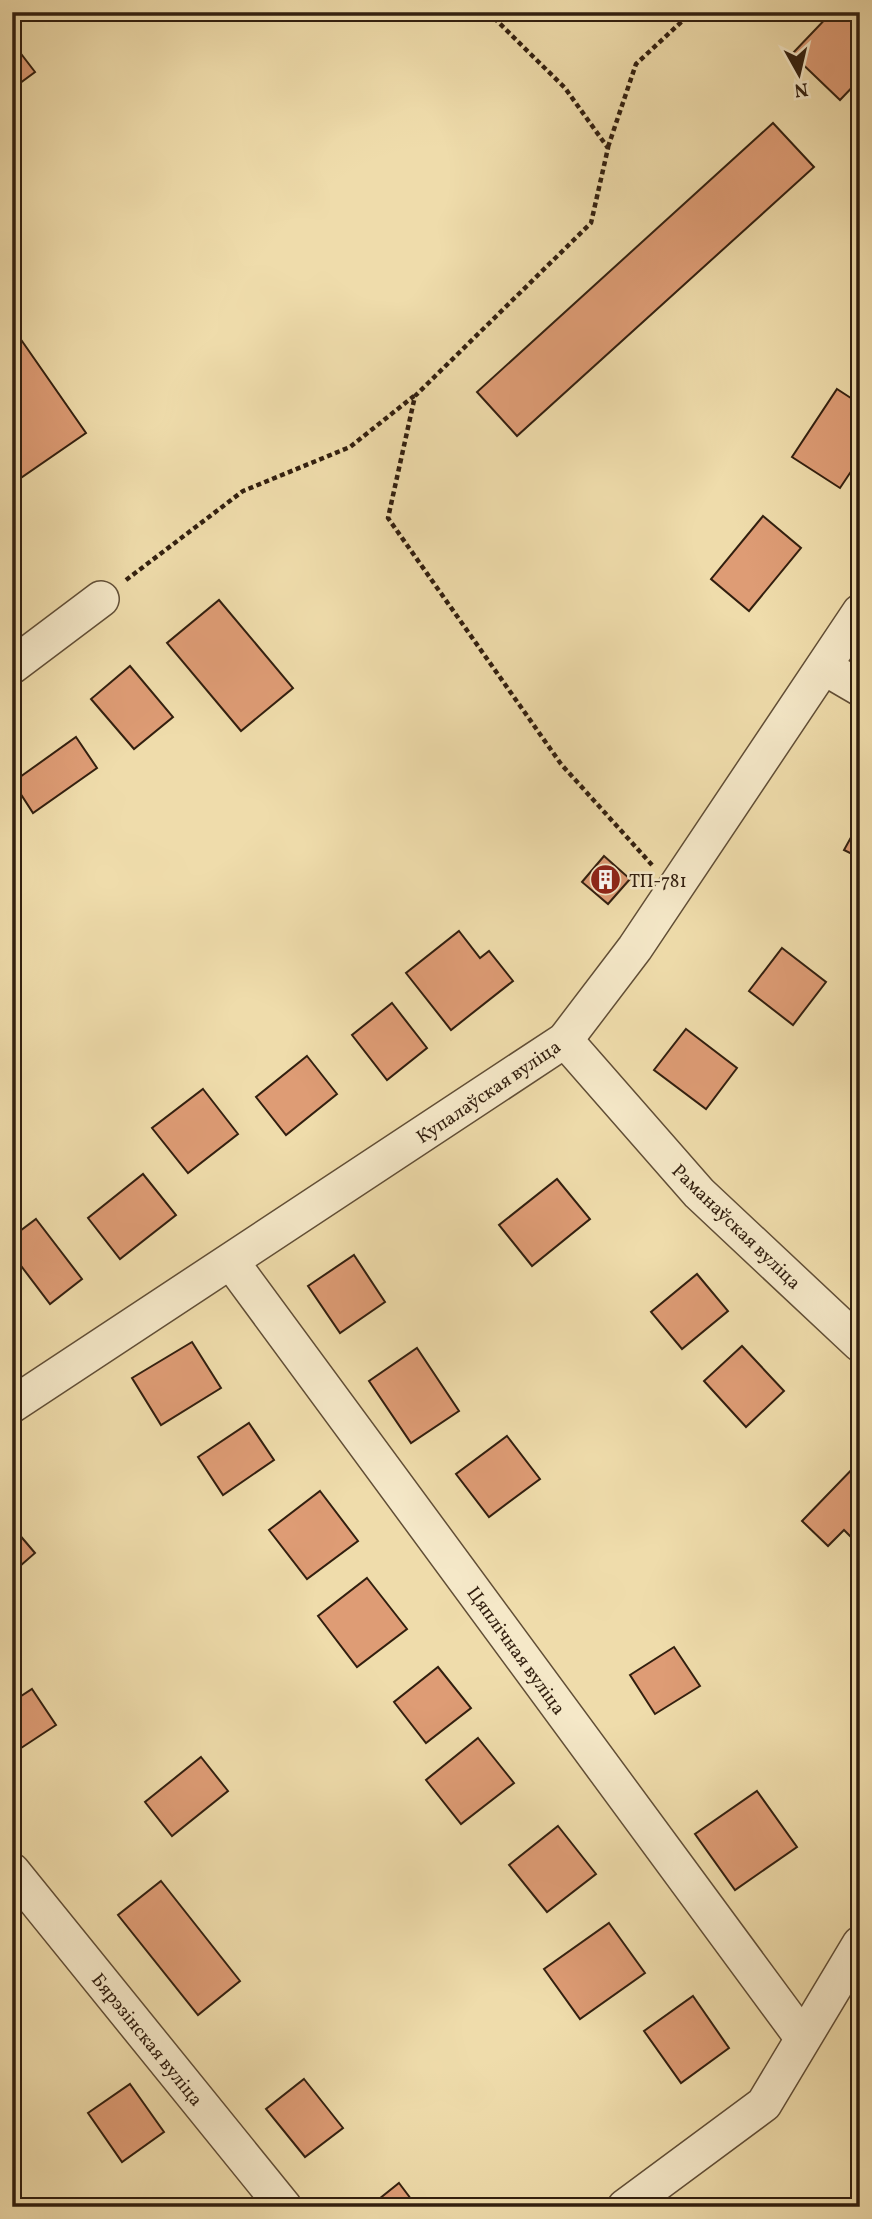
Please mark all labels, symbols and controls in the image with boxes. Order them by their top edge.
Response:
north arrow [764,38,834,108]
text: N [792,75,810,103]
building icon: ТП-781 [589,863,623,897]
place label: ТП-781 [629,869,687,895]
street label: Купалаўская вуліца [412,1035,566,1151]
street label: Раманаўская вуліца [665,1159,806,1296]
street label: Цяплічная вуліца [460,1582,571,1721]
street label: Бярэзінская вуліца [85,1968,208,2112]

